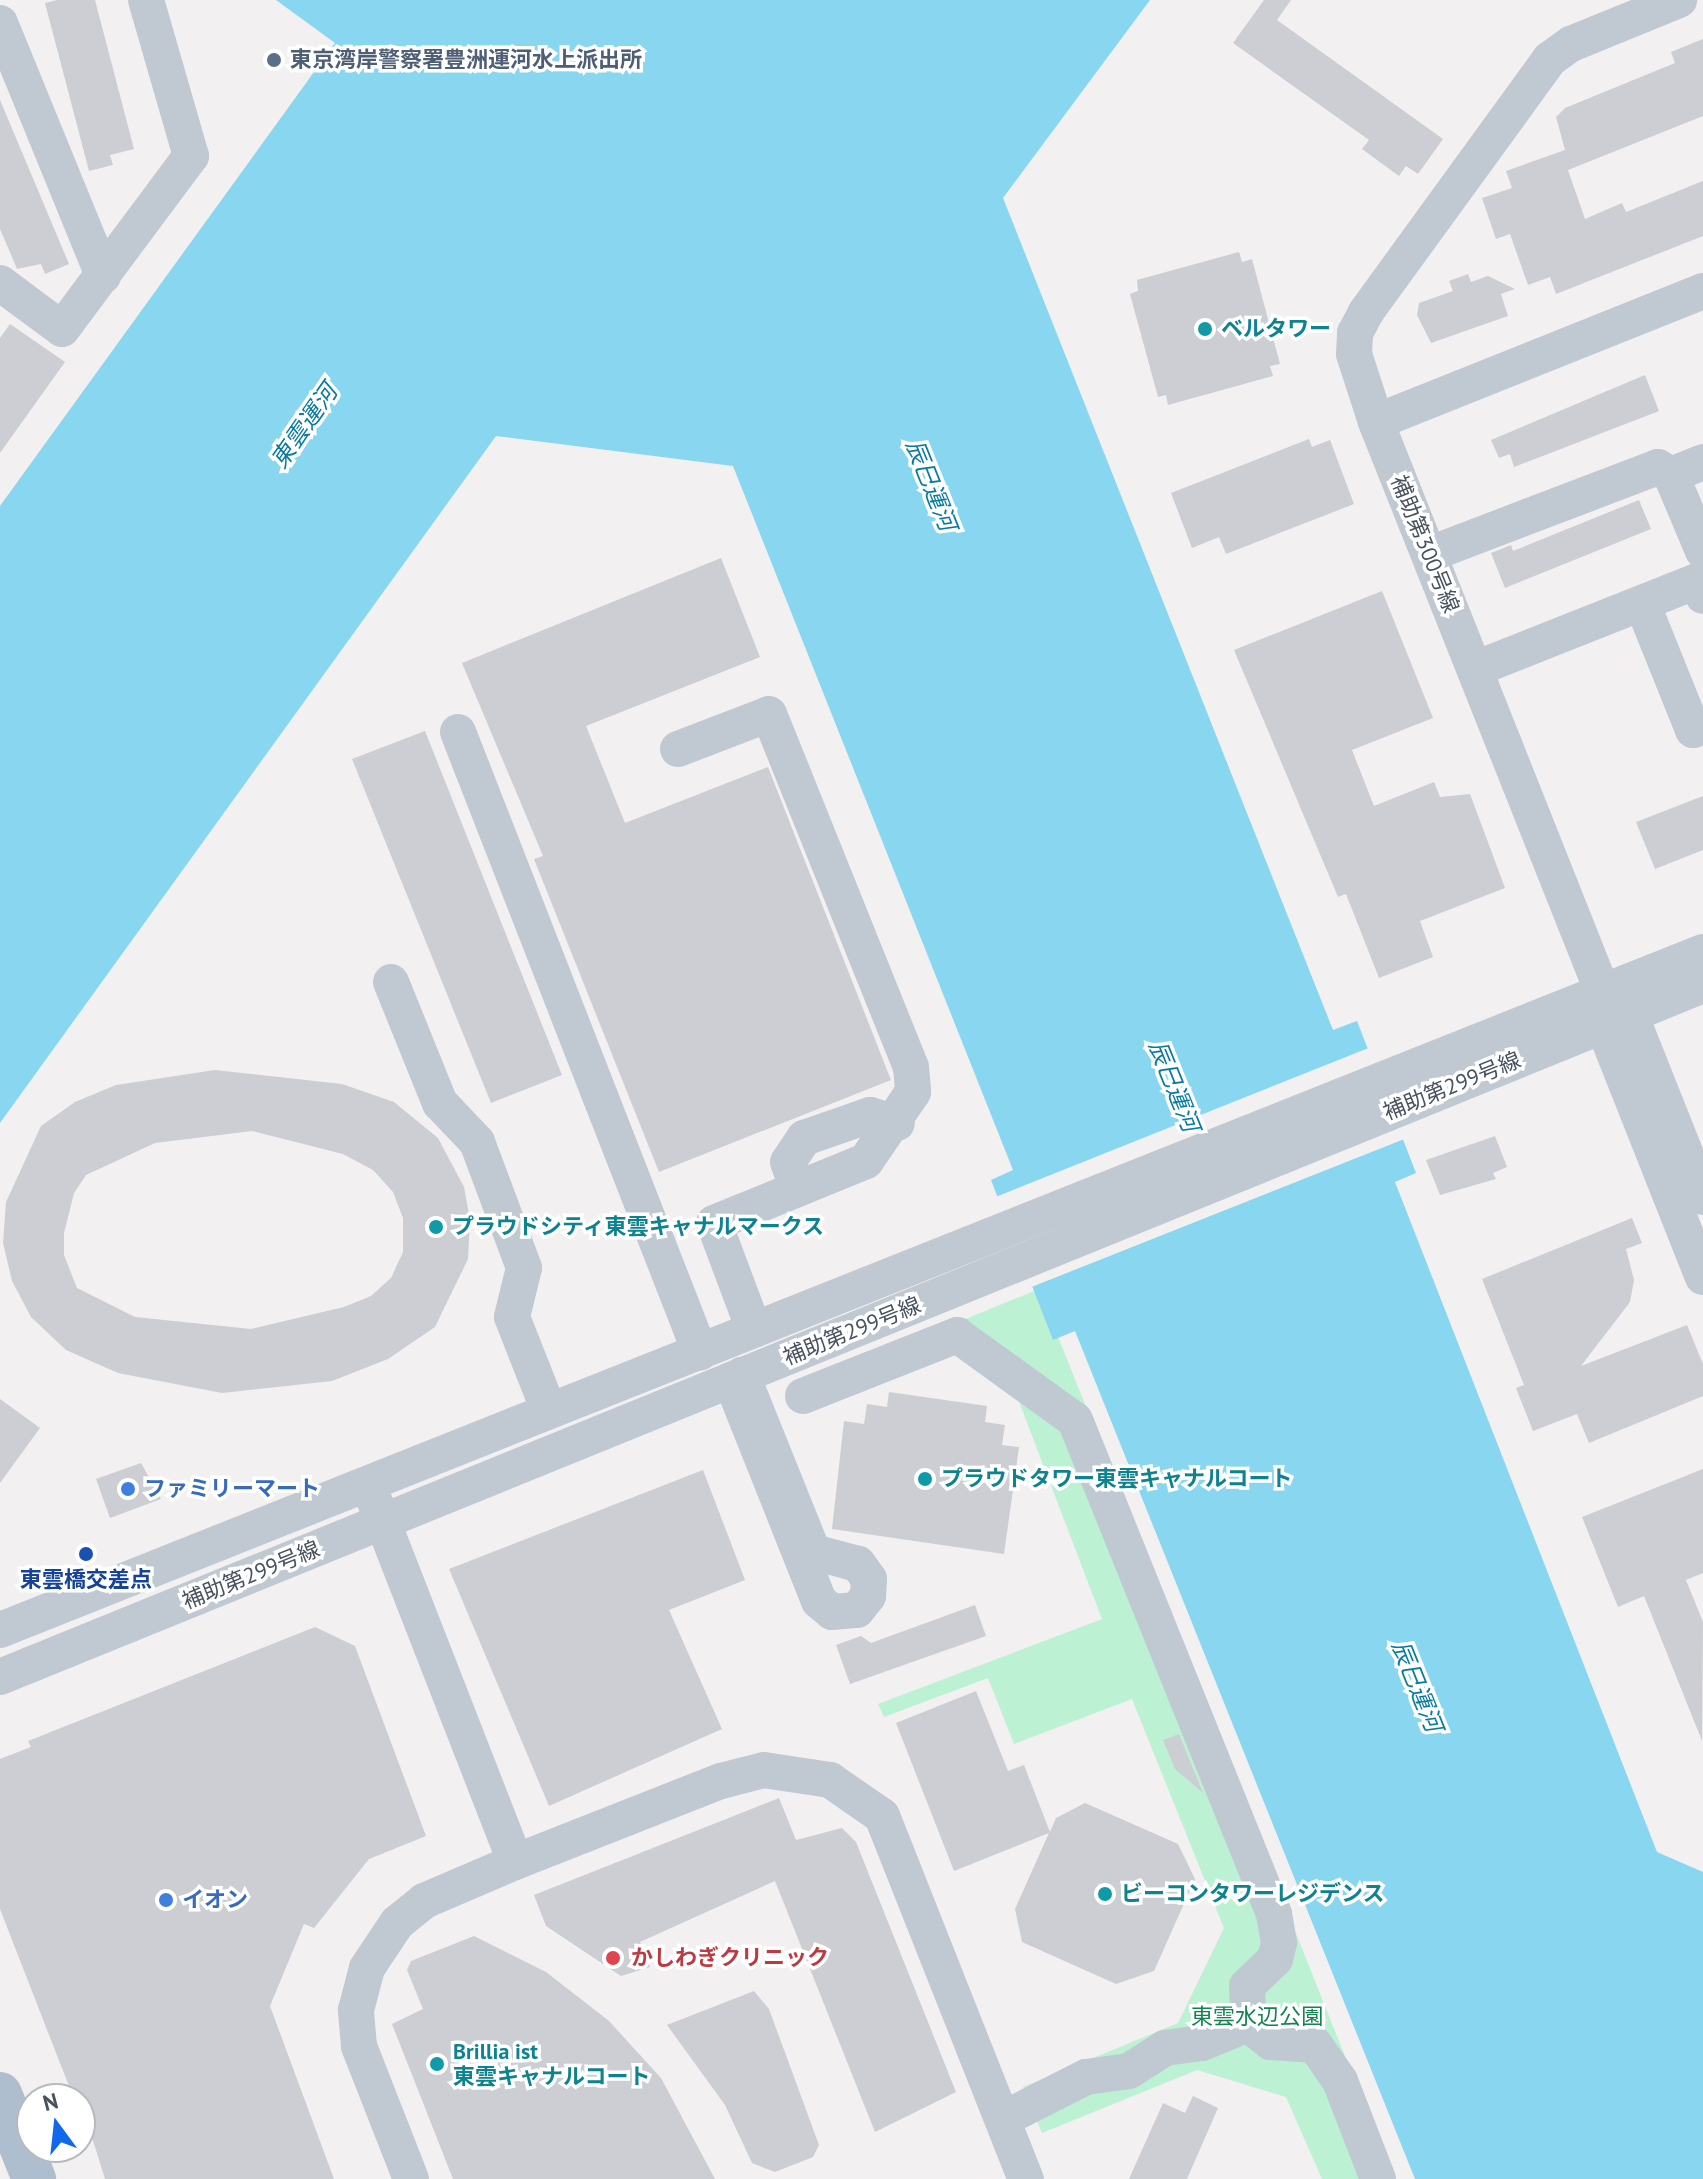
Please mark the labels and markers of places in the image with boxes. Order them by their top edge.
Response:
place label: 東京湾岸警察署豊洲運河水上派出所 [290,47,642,73]
marker: 東京湾岸警察署豊洲運河水上派出所 [265,51,283,69]
place label: ベルタワー [1221,316,1331,342]
marker: ベルタワー [1196,320,1214,338]
place label: プラウドシティ東雲キャナルマークス [452,1214,826,1240]
marker: プラウドシティ東雲キャナルマークス [427,1218,445,1236]
place label: プラウドタワー東雲キャナルコート [941,1466,1293,1492]
marker: プラウドタワー東雲キャナルコート [916,1470,934,1488]
place label: ファミリーマート [144,1476,320,1502]
marker: ファミリーマート [119,1480,137,1498]
marker: 東雲橋交差点 [77,1545,95,1563]
place label: 東雲橋交差点 [20,1567,152,1593]
place label: ビーコンタワーレジデンス [1121,1881,1385,1907]
marker: ビーコンタワーレジデンス [1096,1885,1114,1903]
place label: イオン [182,1887,248,1913]
marker: イオン [157,1891,175,1909]
place label: かしわぎクリニック [631,1945,829,1971]
marker: かしわぎクリニック [602,1947,624,1969]
place label: Brillia ist 東雲キャナルコート [453,2038,651,2090]
marker: Brillia ist 東雲キャナルコート [428,2055,446,2073]

